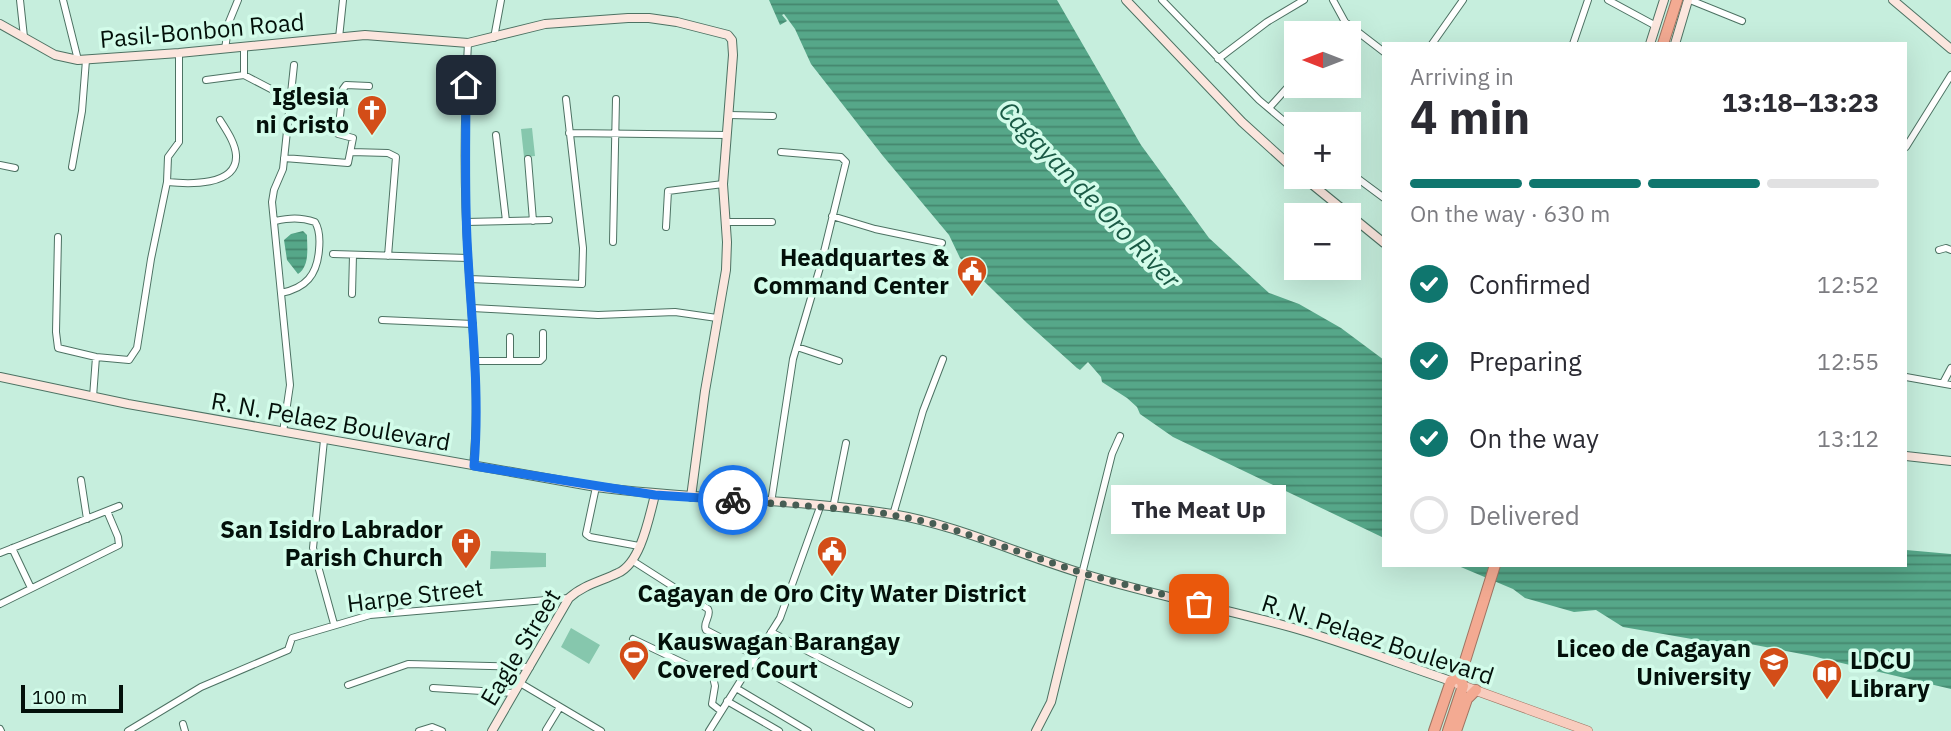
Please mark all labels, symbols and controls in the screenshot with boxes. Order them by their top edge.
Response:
street label: Pasil-Bonbon Road [98,5,306,55]
north arrow [1284,21,1362,98]
map controls [1284,21,1361,280]
pin [436,55,496,115]
text: Arriving in [1410,61,1514,91]
icon: home [447,66,485,104]
place label: Iglesia ni Cristo [255,80,349,140]
text: 13:18–13:23 [1722,85,1879,119]
text: 4 min [1410,87,1530,147]
church icon: Iglesia ni Cristo [355,93,389,137]
water label: Cagayan de Oro River [992,93,1189,296]
button: + [1284,112,1361,189]
text: On the way · 630 m [1410,198,1610,228]
button: − [1284,203,1361,280]
place label: Headquartes & Command Center [753,241,950,301]
public building icon: Headquartes & Command Center [955,254,989,298]
icon: check [1410,265,1448,303]
text: Confirmed [1469,267,1591,301]
text: 12:52 [1817,269,1879,299]
icon: check [1410,342,1448,380]
text: Preparing [1469,344,1582,378]
text: 12:55 [1817,346,1879,376]
street label: R. N. Pelaez Boulevard [209,384,453,458]
icon: check [1410,419,1448,457]
text: On the way [1469,421,1599,455]
text: 13:12 [1817,423,1879,453]
courier [698,465,768,535]
icon: bike [714,481,752,519]
callout: The Meat Up [1112,485,1286,534]
text: The Meat Up [1131,494,1266,524]
text: Delivered [1469,498,1580,532]
place label: San Isidro Labrador Parish Church [220,513,443,573]
church icon: San Isidro Labrador Parish Church [449,526,483,570]
public building icon: Cagayan de Oro City Water District [815,534,849,578]
street label: Harpe Street [345,571,485,619]
pin [1169,574,1229,634]
place label: Cagayan de Oro City Water District [638,577,1026,609]
street label: Eagle Street [473,583,567,711]
icon: bag [1180,585,1218,623]
street label: R. N. Pelaez Boulevard [1258,586,1498,692]
place label: Kauswagan Barangay Covered Court [657,625,900,685]
place label: Liceo de Cagayan University [1556,632,1751,692]
sports icon: Kauswagan Barangay Covered Court [617,638,651,682]
place label: LDCU Library [1850,644,1930,704]
school or university icon: Liceo de Cagayan University [1757,645,1791,689]
library icon: LDCU Library [1810,657,1844,701]
scale bar [21,682,122,714]
text: 100 m [32,685,87,709]

